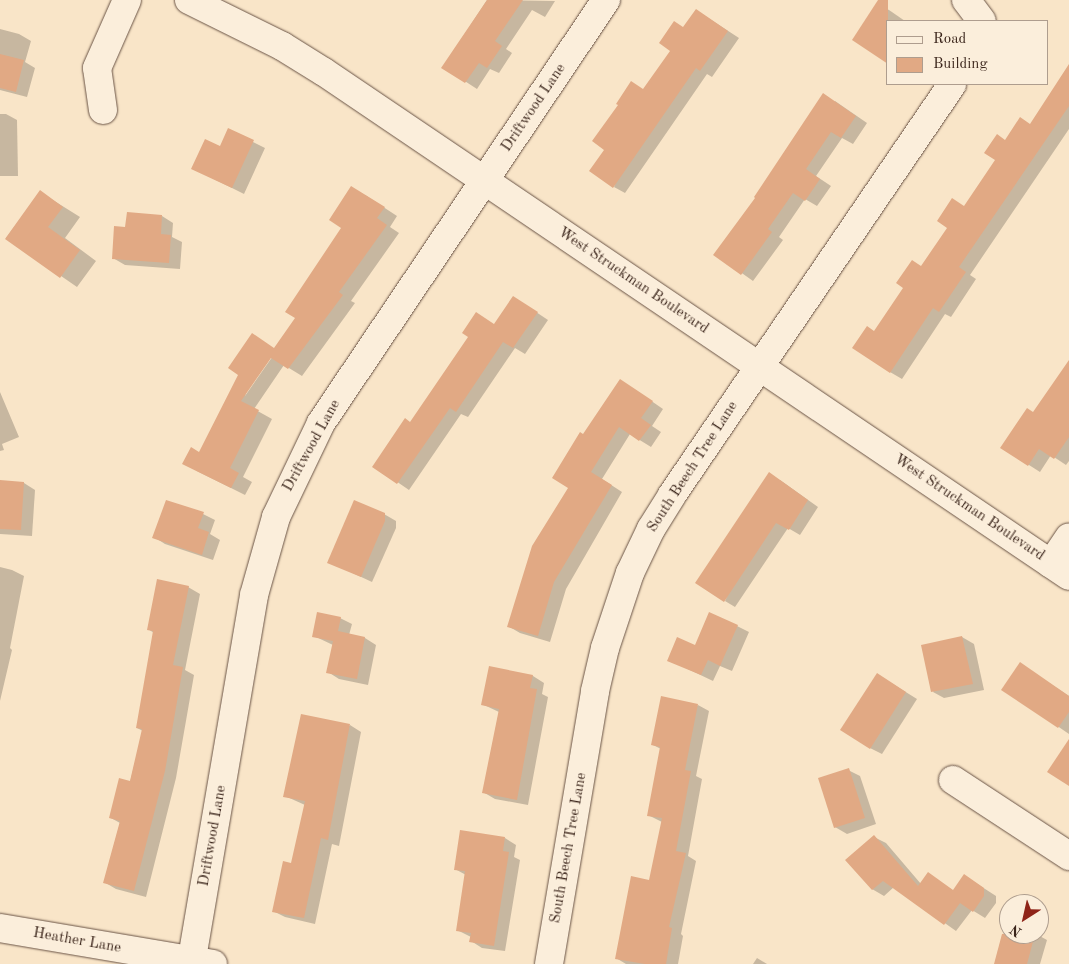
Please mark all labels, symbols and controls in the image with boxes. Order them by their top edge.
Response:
legend [886,20,1049,85]
text: Road [933,32,966,47]
text: Building [933,57,988,72]
street label: Driftwood Lane [498,61,570,155]
street label: West Struckman Boulevard [554,224,712,338]
street label: Driftwood Lane [279,397,345,495]
street label: South Beech Tree Lane [644,398,742,536]
street label: West Struckman Boulevard [890,451,1048,565]
street label: South Beech Tree Lane [547,771,591,925]
street label: Driftwood Lane [195,784,231,888]
north arrow [999,894,1049,944]
text: N [1008,922,1024,939]
street label: Heather Lane [31,924,123,958]

